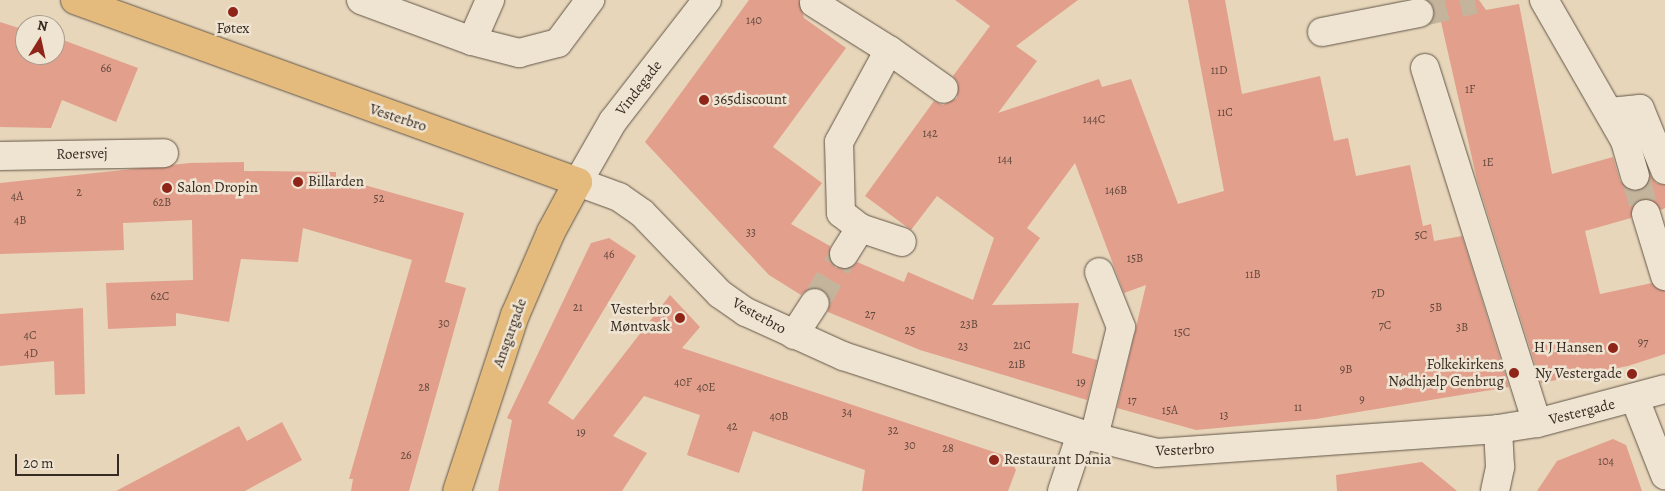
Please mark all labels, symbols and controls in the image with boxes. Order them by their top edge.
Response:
marker: Føtex [227,6,239,18]
house number: 140 [746,14,762,28]
north arrow [15,15,65,65]
text: N [36,15,49,36]
place label: Føtex [217,20,249,38]
street label: Vindegade [612,57,666,119]
house number: 66 [100,62,112,76]
house number: 11D [1211,64,1227,78]
house number: 1F [1465,83,1475,97]
place label: 365discount [714,91,787,109]
marker: 365discount [698,94,710,106]
street label: Vesterbro [367,100,429,136]
house number: 11C [1217,106,1233,120]
house number: 144C [1083,113,1105,127]
house number: 142 [922,127,938,141]
street label: Roersvej [56,145,108,163]
house number: 144 [998,153,1012,167]
house number: 1E [1482,156,1494,170]
place label: Billarden [308,173,364,191]
marker: Billarden [292,176,304,188]
place label: Salon Dropin [177,179,258,197]
marker: Salon Dropin [161,182,173,194]
house number: 146B [1105,184,1127,198]
house number: 2 [76,186,82,200]
house number: 4A [11,190,23,204]
house number: 52 [374,192,384,206]
house number: 62B [153,196,171,210]
house number: 4B [14,214,26,228]
house number: 33 [746,226,756,240]
house number: 5C [1415,229,1427,243]
house number: 46 [604,248,614,262]
house number: 15B [1127,252,1143,266]
house number: 11B [1245,268,1261,282]
house number: 7D [1371,287,1385,301]
house number: 62C [151,290,169,304]
street label: Vesterbro [729,294,789,338]
street label: Ansgargade [489,296,531,370]
place label: Vesterbro Møntvask [610,300,670,335]
house number: 21 [573,301,583,315]
house number: 5B [1430,301,1442,315]
house number: 27 [865,308,875,322]
marker: Vesterbro Møntvask [674,312,686,324]
house number: 30 [438,317,450,331]
house number: 23B [960,318,978,332]
house number: 7C [1379,319,1391,333]
house number: 3B [1456,321,1468,335]
house number: 25 [905,324,915,338]
house number: 15C [1174,326,1190,340]
house number: 4C [24,329,36,343]
house number: 97 [1638,336,1648,350]
house number: 21C [1013,339,1031,353]
place label: H J Hansen [1534,339,1603,357]
house number: 23 [958,340,968,354]
marker: H J Hansen [1607,342,1619,354]
house number: 4D [24,347,38,361]
place label: Folkekirkens Nødhjælp Genbrug [1388,355,1504,390]
house number: 21B [1009,358,1025,372]
house number: 9B [1340,363,1352,377]
place label: Ny Vestergade [1535,365,1622,383]
marker: Folkekirkens Nødhjælp Genbrug [1508,367,1520,379]
marker: Ny Vestergade [1626,368,1638,380]
house number: 40F [674,376,692,390]
house number: 19 [1076,376,1086,390]
house number: 28 [418,381,430,395]
house number: 40E [697,381,715,395]
house number: 9 [1359,393,1365,407]
house number: 17 [1127,394,1137,408]
street label: Vestergade [1547,395,1617,429]
house number: 11 [1294,401,1302,415]
house number: 15A [1162,404,1178,418]
house number: 34 [842,406,852,420]
house number: 13 [1219,409,1229,423]
house number: 40B [770,410,788,424]
house number: 42 [726,420,738,434]
house number: 32 [888,424,898,438]
house number: 19 [576,426,586,440]
house number: 30 [904,439,916,453]
street label: Vesterbro [1155,440,1215,460]
house number: 28 [942,442,954,456]
scale bar [18,444,121,476]
house number: 26 [400,449,412,463]
place label: Restaurant Dania [1004,451,1111,469]
text: 20 m [23,453,54,473]
marker: Restaurant Dania [988,454,1000,466]
house number: 104 [1598,455,1614,469]

